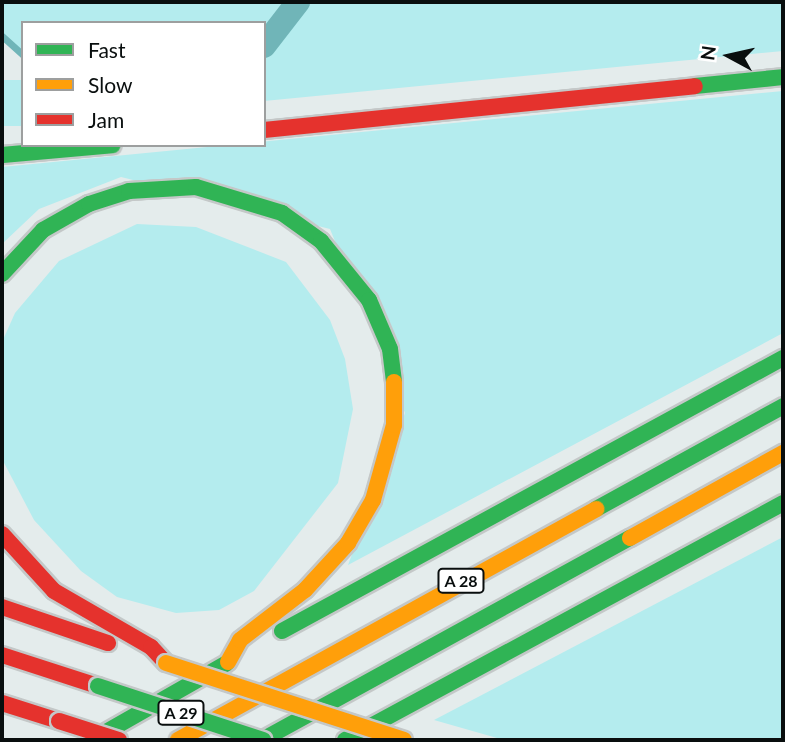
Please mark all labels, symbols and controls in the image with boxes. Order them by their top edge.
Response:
legend [21,21,266,147]
north arrow [694,21,764,91]
text: Fast [88,37,125,62]
text: N [695,44,720,62]
text: Slow [88,72,132,97]
text: Jam [88,107,124,132]
road number: A 28 [436,568,486,594]
road number: A 29 [156,700,206,726]

